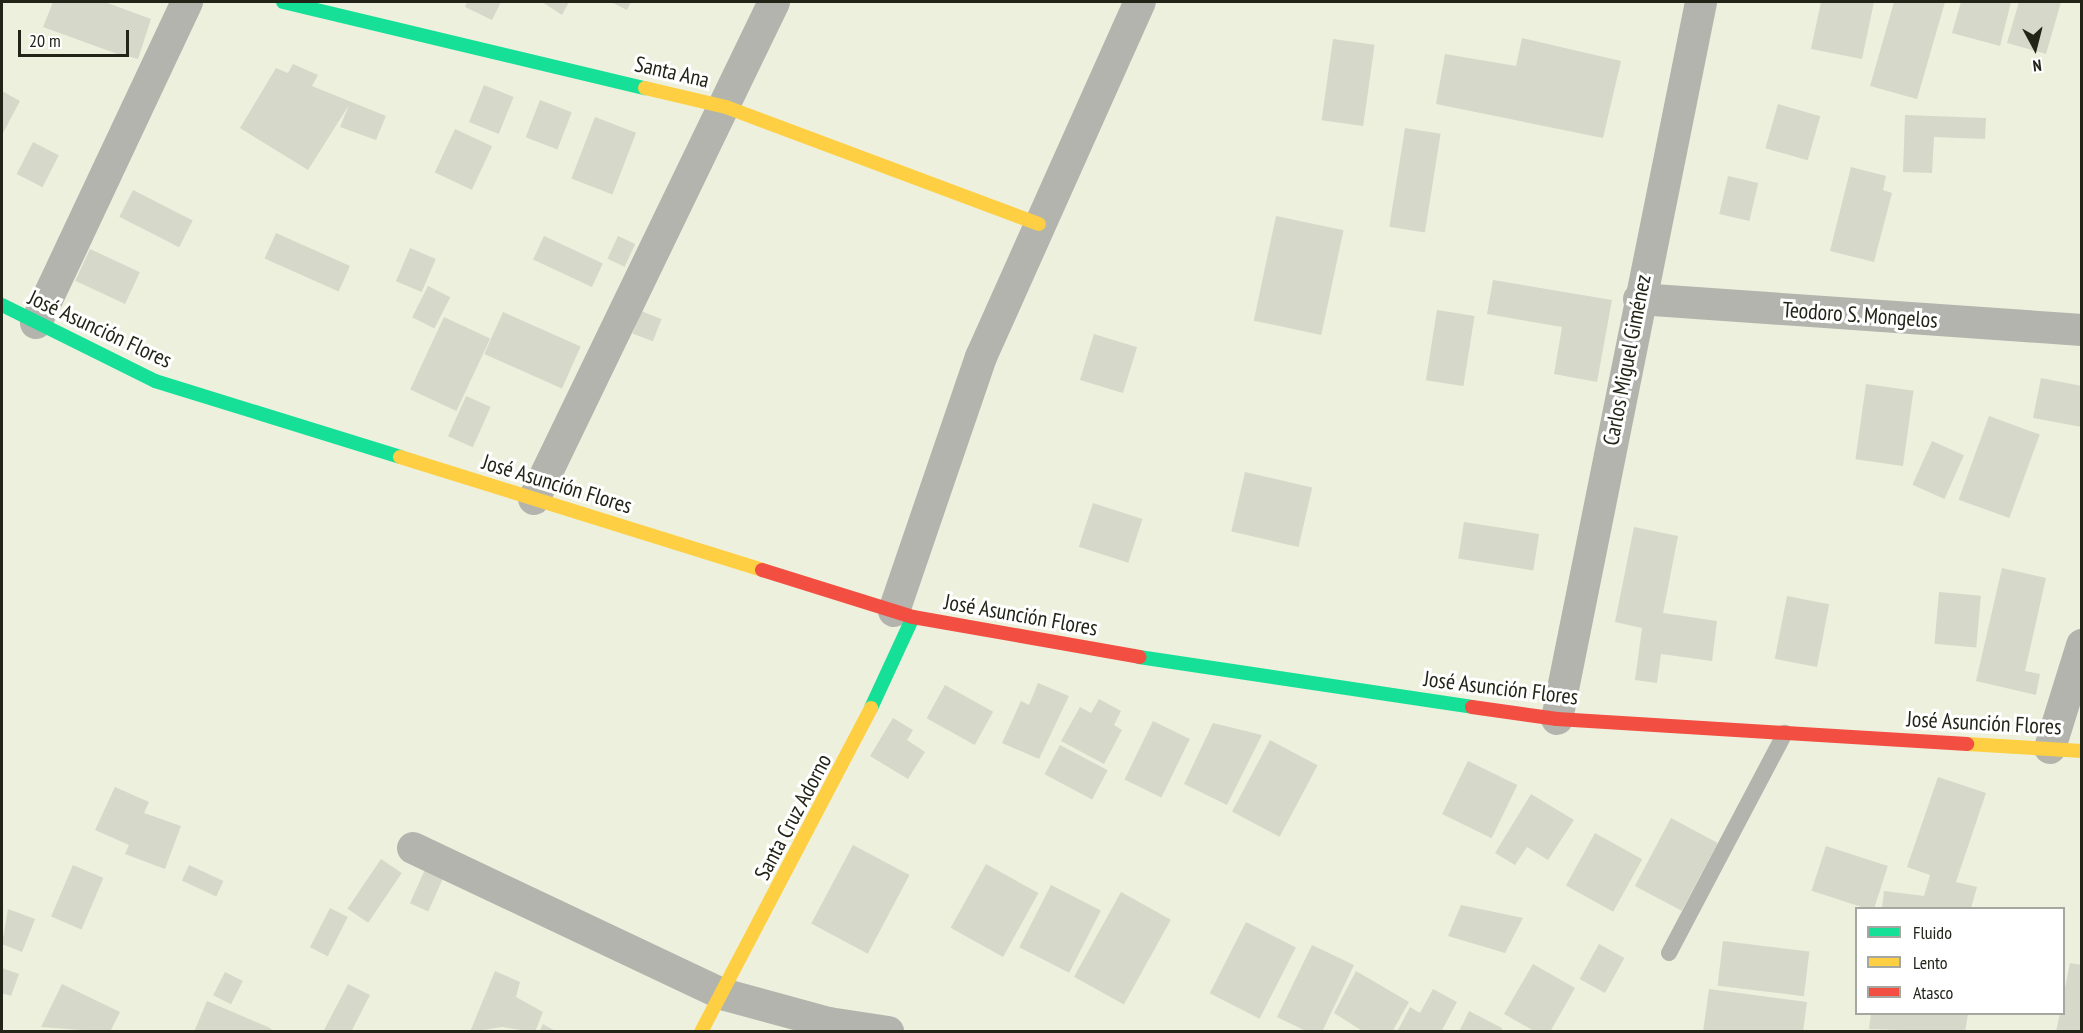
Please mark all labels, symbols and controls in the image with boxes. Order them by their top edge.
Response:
scale bar [21,18,132,56]
north arrow [2005,18,2065,78]
text: 20 m [29,29,61,52]
street label: Santa Ana [632,51,712,93]
text: N [2032,55,2043,76]
street label: Carlos Miguel Giménez [1597,272,1657,448]
street label: José Asunción Flores [24,284,176,374]
street label: Teodoro S. Mongelos [1781,296,1939,334]
street label: José Asunción Flores [479,449,635,519]
street label: José Asunción Flores [942,588,1100,642]
street label: José Asunción Flores [1422,665,1580,711]
street label: José Asunción Flores [1906,706,2062,740]
street label: Santa Cruz Adorno [748,749,838,885]
legend [1855,907,2065,1015]
text: Fluido [1913,921,1952,944]
text: Lento [1913,951,1948,974]
text: Atasco [1913,981,1953,1004]

